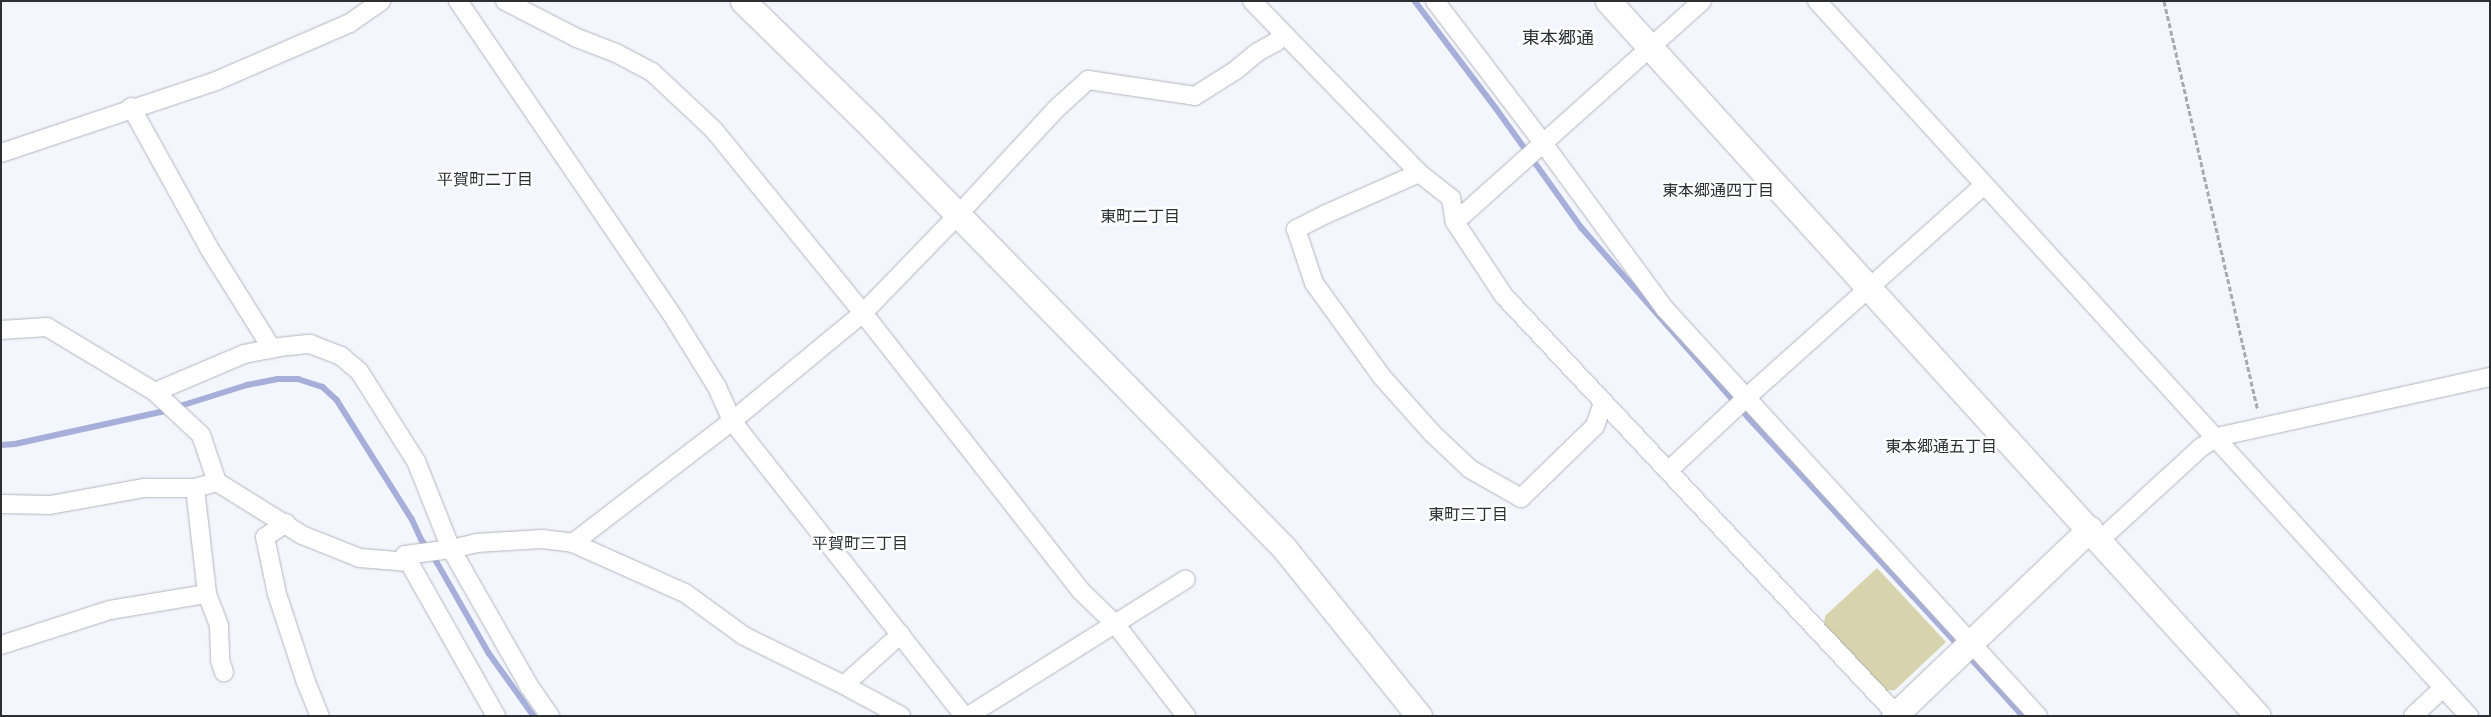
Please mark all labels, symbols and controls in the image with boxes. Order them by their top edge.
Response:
district label: 東本郷通 [1522,27,1594,49]
district label: 平賀町二丁目 [437,169,533,189]
district label: 東本郷通四丁目 [1662,180,1774,200]
district label: 東町二丁目 [1100,206,1180,226]
district label: 東本郷通五丁目 [1885,436,1997,456]
district label: 東町三丁目 [1428,504,1508,524]
district label: 平賀町三丁目 [812,533,908,553]

